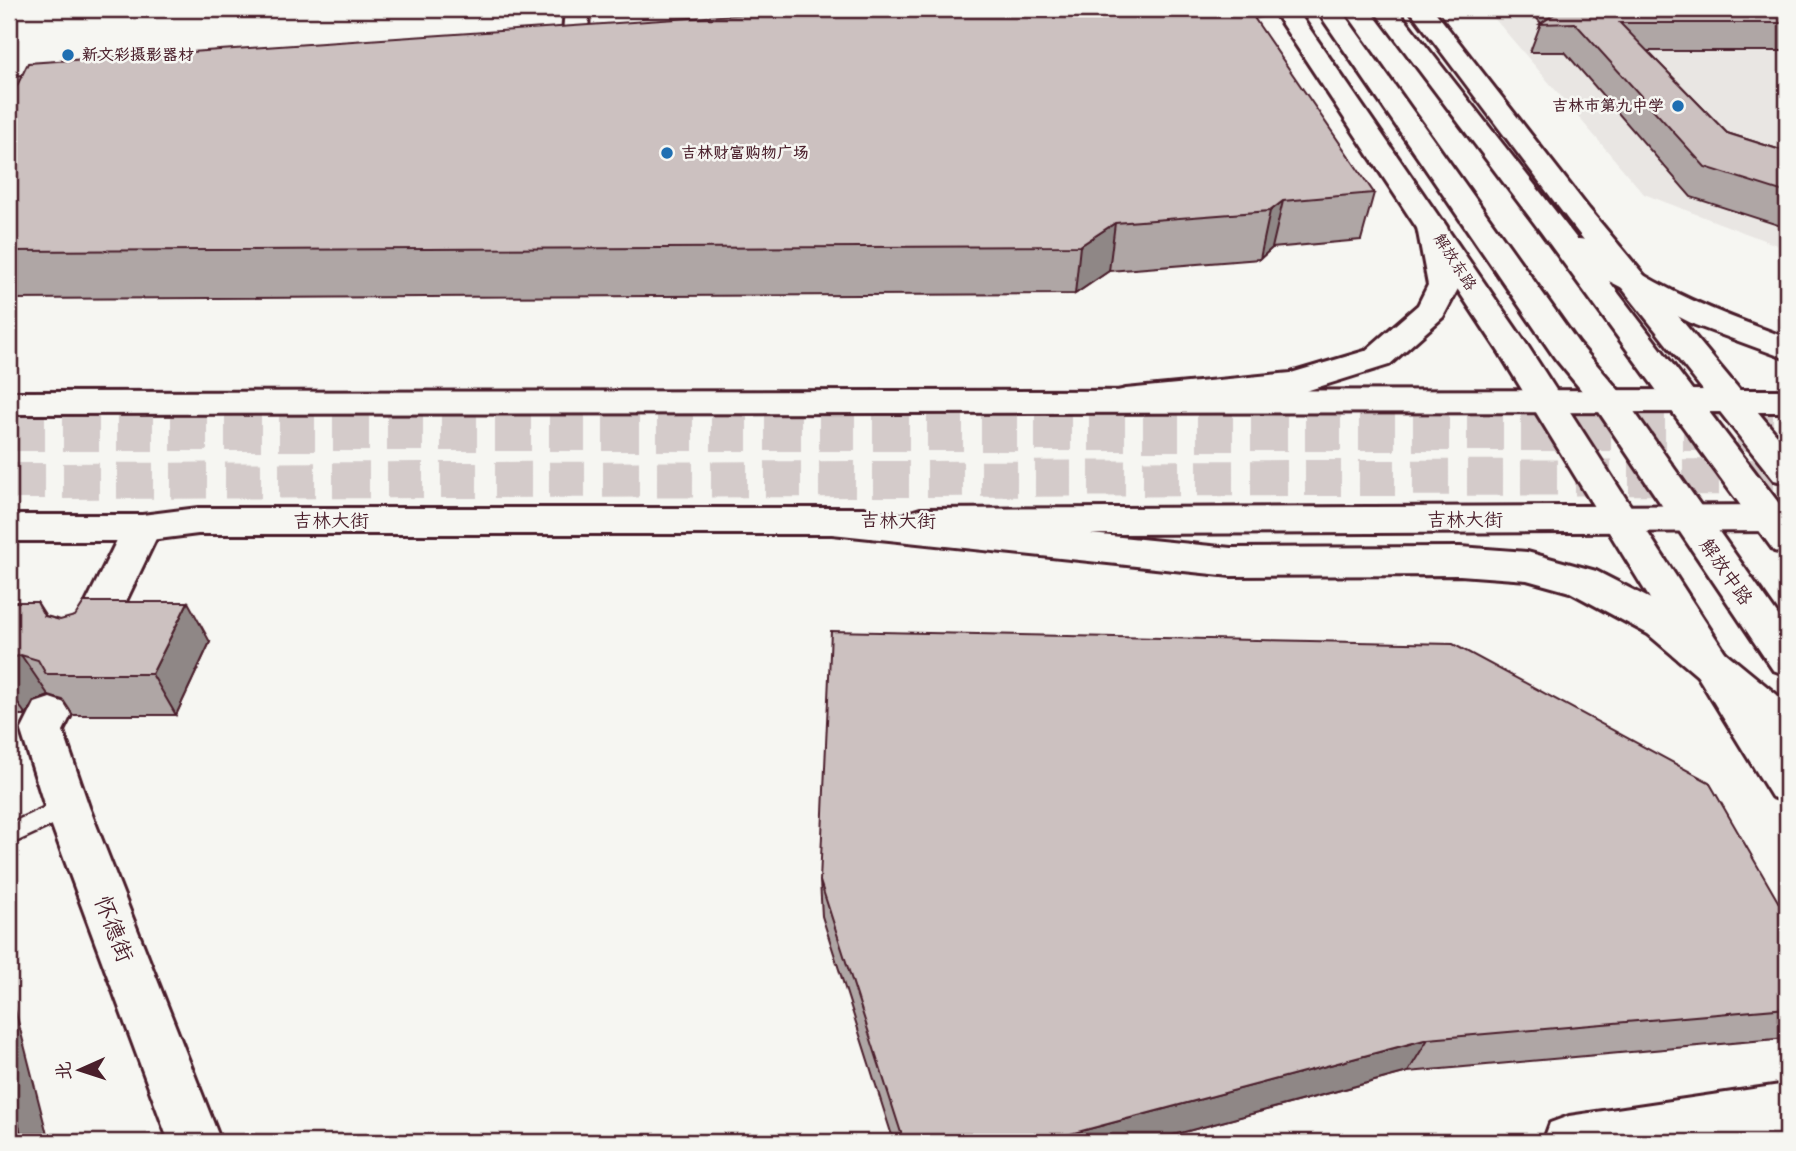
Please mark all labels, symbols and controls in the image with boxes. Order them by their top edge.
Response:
place label: 新文彩摄影器材 [82,45,194,65]
marker: 新文彩摄影器材 [60,47,76,63]
place label: 吉林市第九中学 [1552,96,1664,116]
marker: 吉林市第九中学 [1670,98,1686,114]
place label: 吉林财富购物广场 [681,143,809,163]
marker: 吉林财富购物广场 [659,145,675,161]
street label: 解放东路 [1429,230,1481,294]
street label: 吉林大街 [860,508,936,534]
street label: 吉林大街 [1427,508,1503,532]
street label: 吉林大街 [293,509,369,533]
street label: 解放中路 [1694,534,1758,610]
street label: 怀德街 [88,892,140,966]
north arrow [46,1036,116,1106]
text: 北 [52,1061,77,1081]

